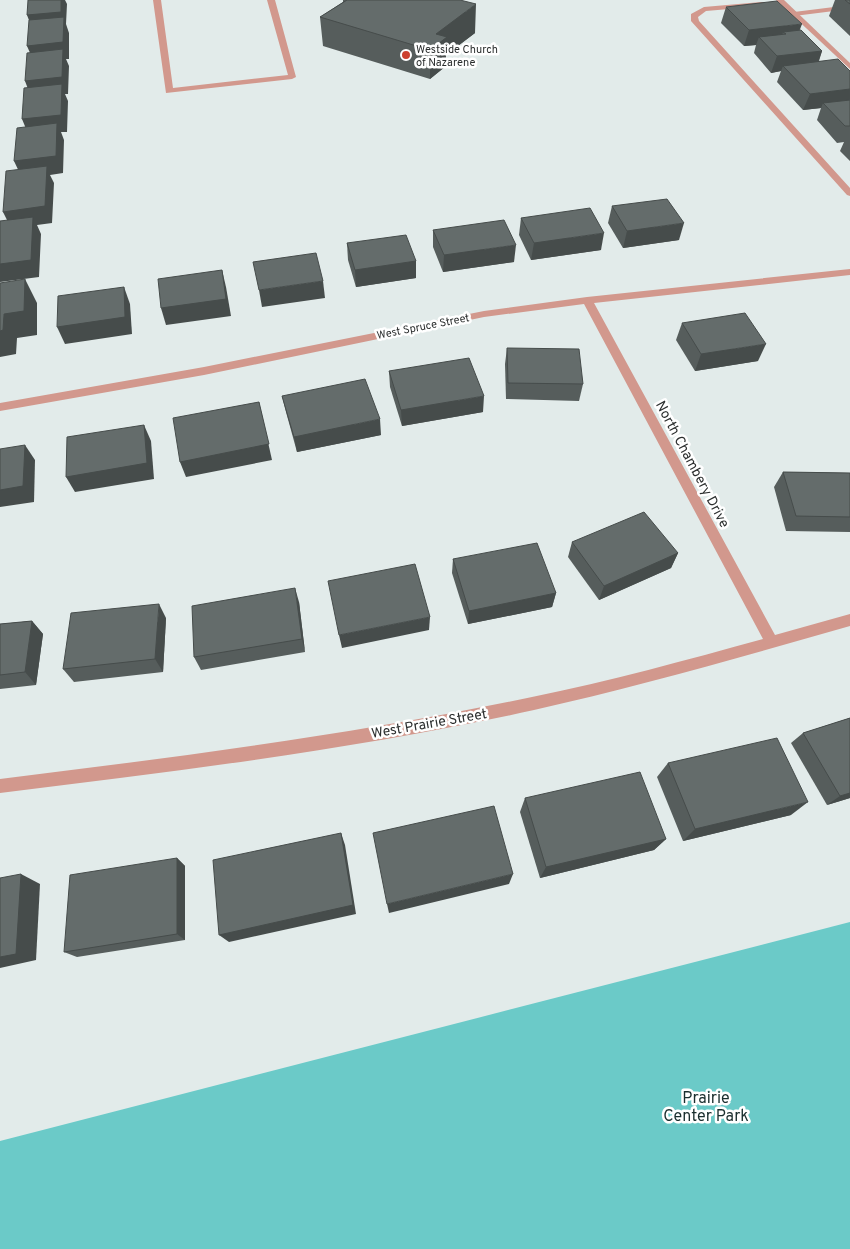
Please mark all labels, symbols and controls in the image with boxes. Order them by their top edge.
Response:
place label: Westside Church of Nazarene [416,43,498,70]
marker: Westside Church of Nazarene [400,49,412,61]
street label: West Spruce Street [376,311,471,343]
street label: North Chambery Drive [651,398,732,531]
street label: West Prairie Street [370,706,488,743]
park label: Prairie Center Park [663,1089,749,1127]

